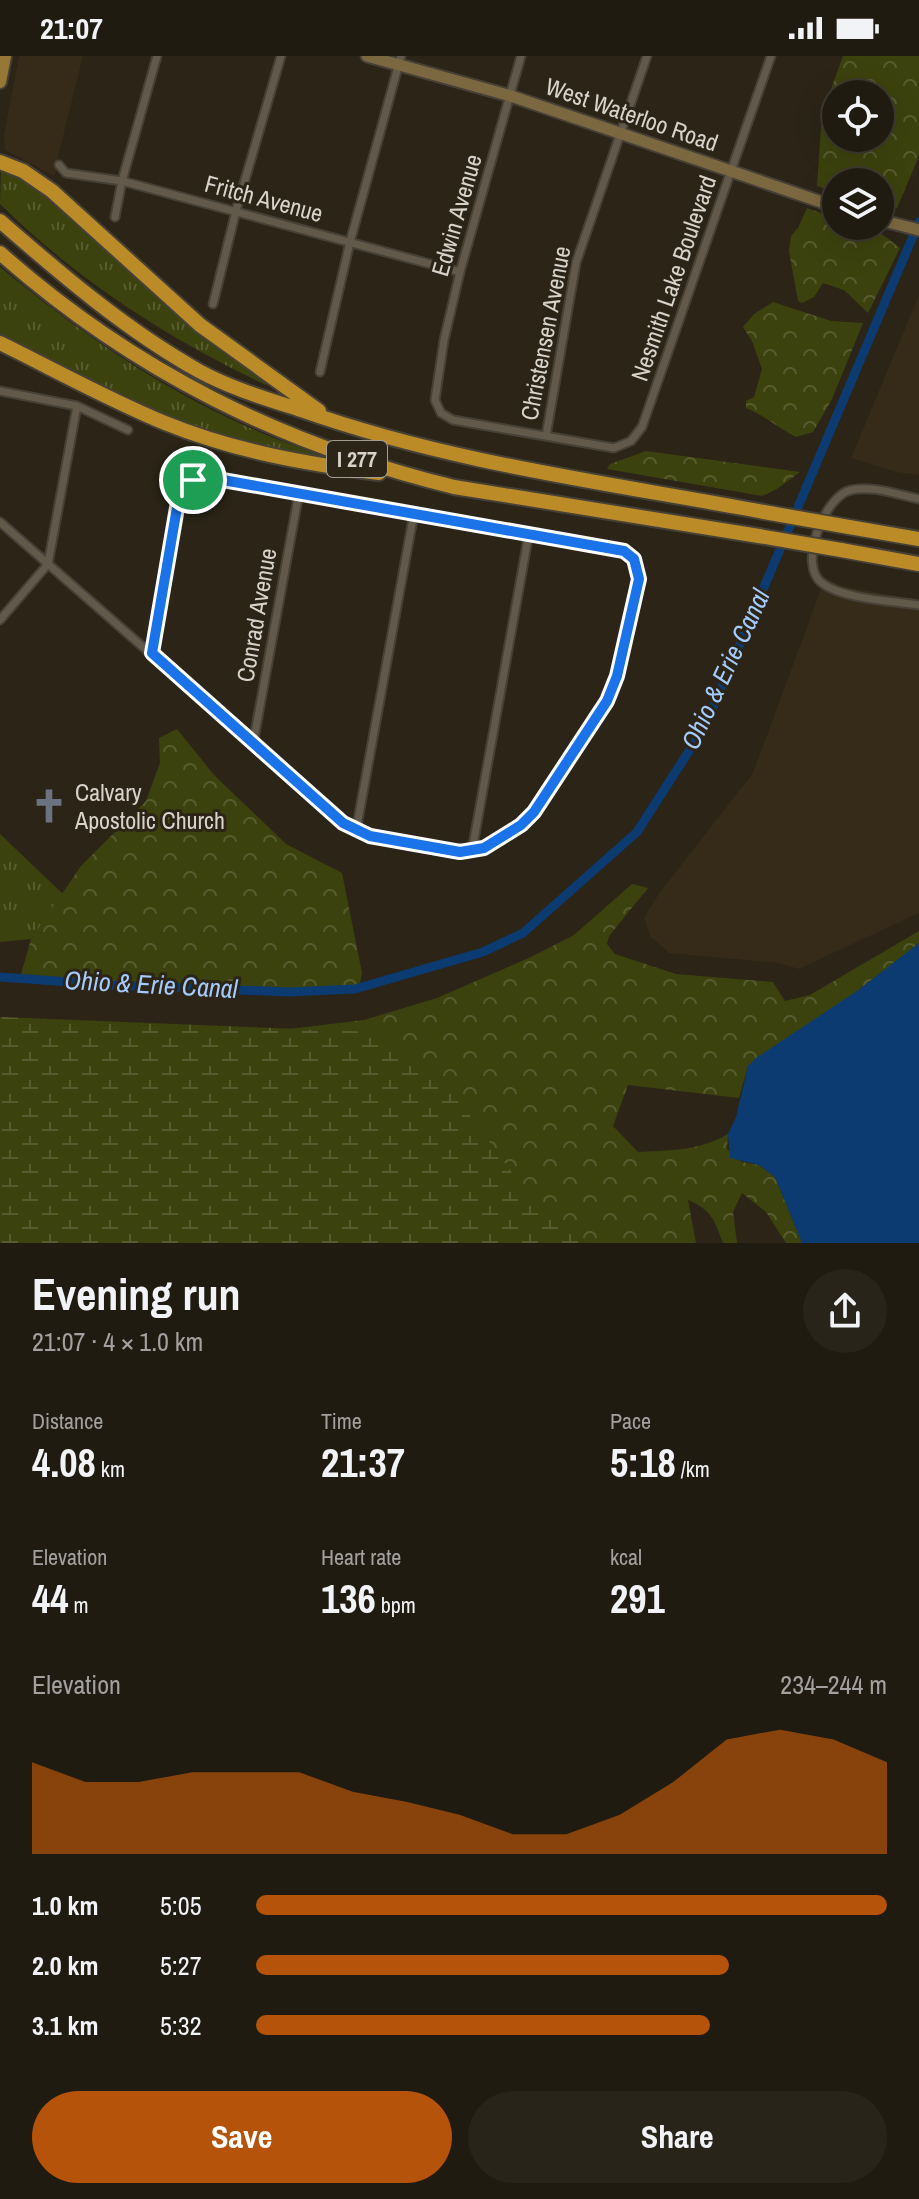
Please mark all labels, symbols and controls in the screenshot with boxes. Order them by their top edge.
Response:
text: 21:07 [40,8,103,48]
street label: West Waterloo Road [541,69,723,159]
map controls [822,80,894,240]
button: locate [822,80,894,152]
street label: Edwin Avenue [423,150,489,280]
street label: Fritch Avenue [201,167,327,229]
button: layers [822,168,894,240]
street label: Nesmith Lake Boulevard [623,171,723,385]
street label: Christensen Avenue [512,243,578,423]
road number: I 277 [327,441,387,477]
pin [159,446,227,514]
icon: arrive [171,458,215,502]
street label: Conrad Avenue [228,546,284,684]
water label: Ohio & Erie Canal [673,582,778,755]
place label: Calvary Apostolic Church [74,776,225,836]
church icon: Calvary Apostolic Church [30,787,68,825]
water label: Ohio & Erie Canal [64,962,240,1006]
text: Evening run [32,1264,241,1324]
button: share [803,1269,887,1353]
text: 21:07 · 4 × 1.0 km [32,1324,203,1359]
text: Distance [32,1406,103,1436]
text: Time [321,1406,362,1436]
text: Pace [610,1406,651,1436]
text: 4.08 [32,1436,96,1489]
text: 21:37 [321,1436,405,1489]
text: 5:18 [610,1436,676,1489]
text: km [96,1454,125,1484]
text: /km [676,1454,710,1484]
text: Elevation [32,1542,107,1572]
text: Heart rate [321,1542,401,1572]
text: kcal [610,1542,642,1572]
text: 44 [32,1572,68,1625]
text: 136 [321,1572,376,1625]
text: 291 [610,1572,665,1625]
text: m [68,1590,89,1620]
text: bpm [376,1590,416,1620]
text: Elevation [32,1667,121,1702]
text: 234–244 m [780,1667,887,1702]
text: 1.0 km [32,1888,98,1923]
text: 5:05 [160,1888,202,1923]
text: 2.0 km [32,1948,98,1983]
text: 5:27 [160,1948,202,1983]
text: 3.1 km [32,2008,98,2043]
text: 5:32 [160,2008,202,2043]
button: Save [32,2091,452,2183]
button: Share [468,2091,887,2183]

